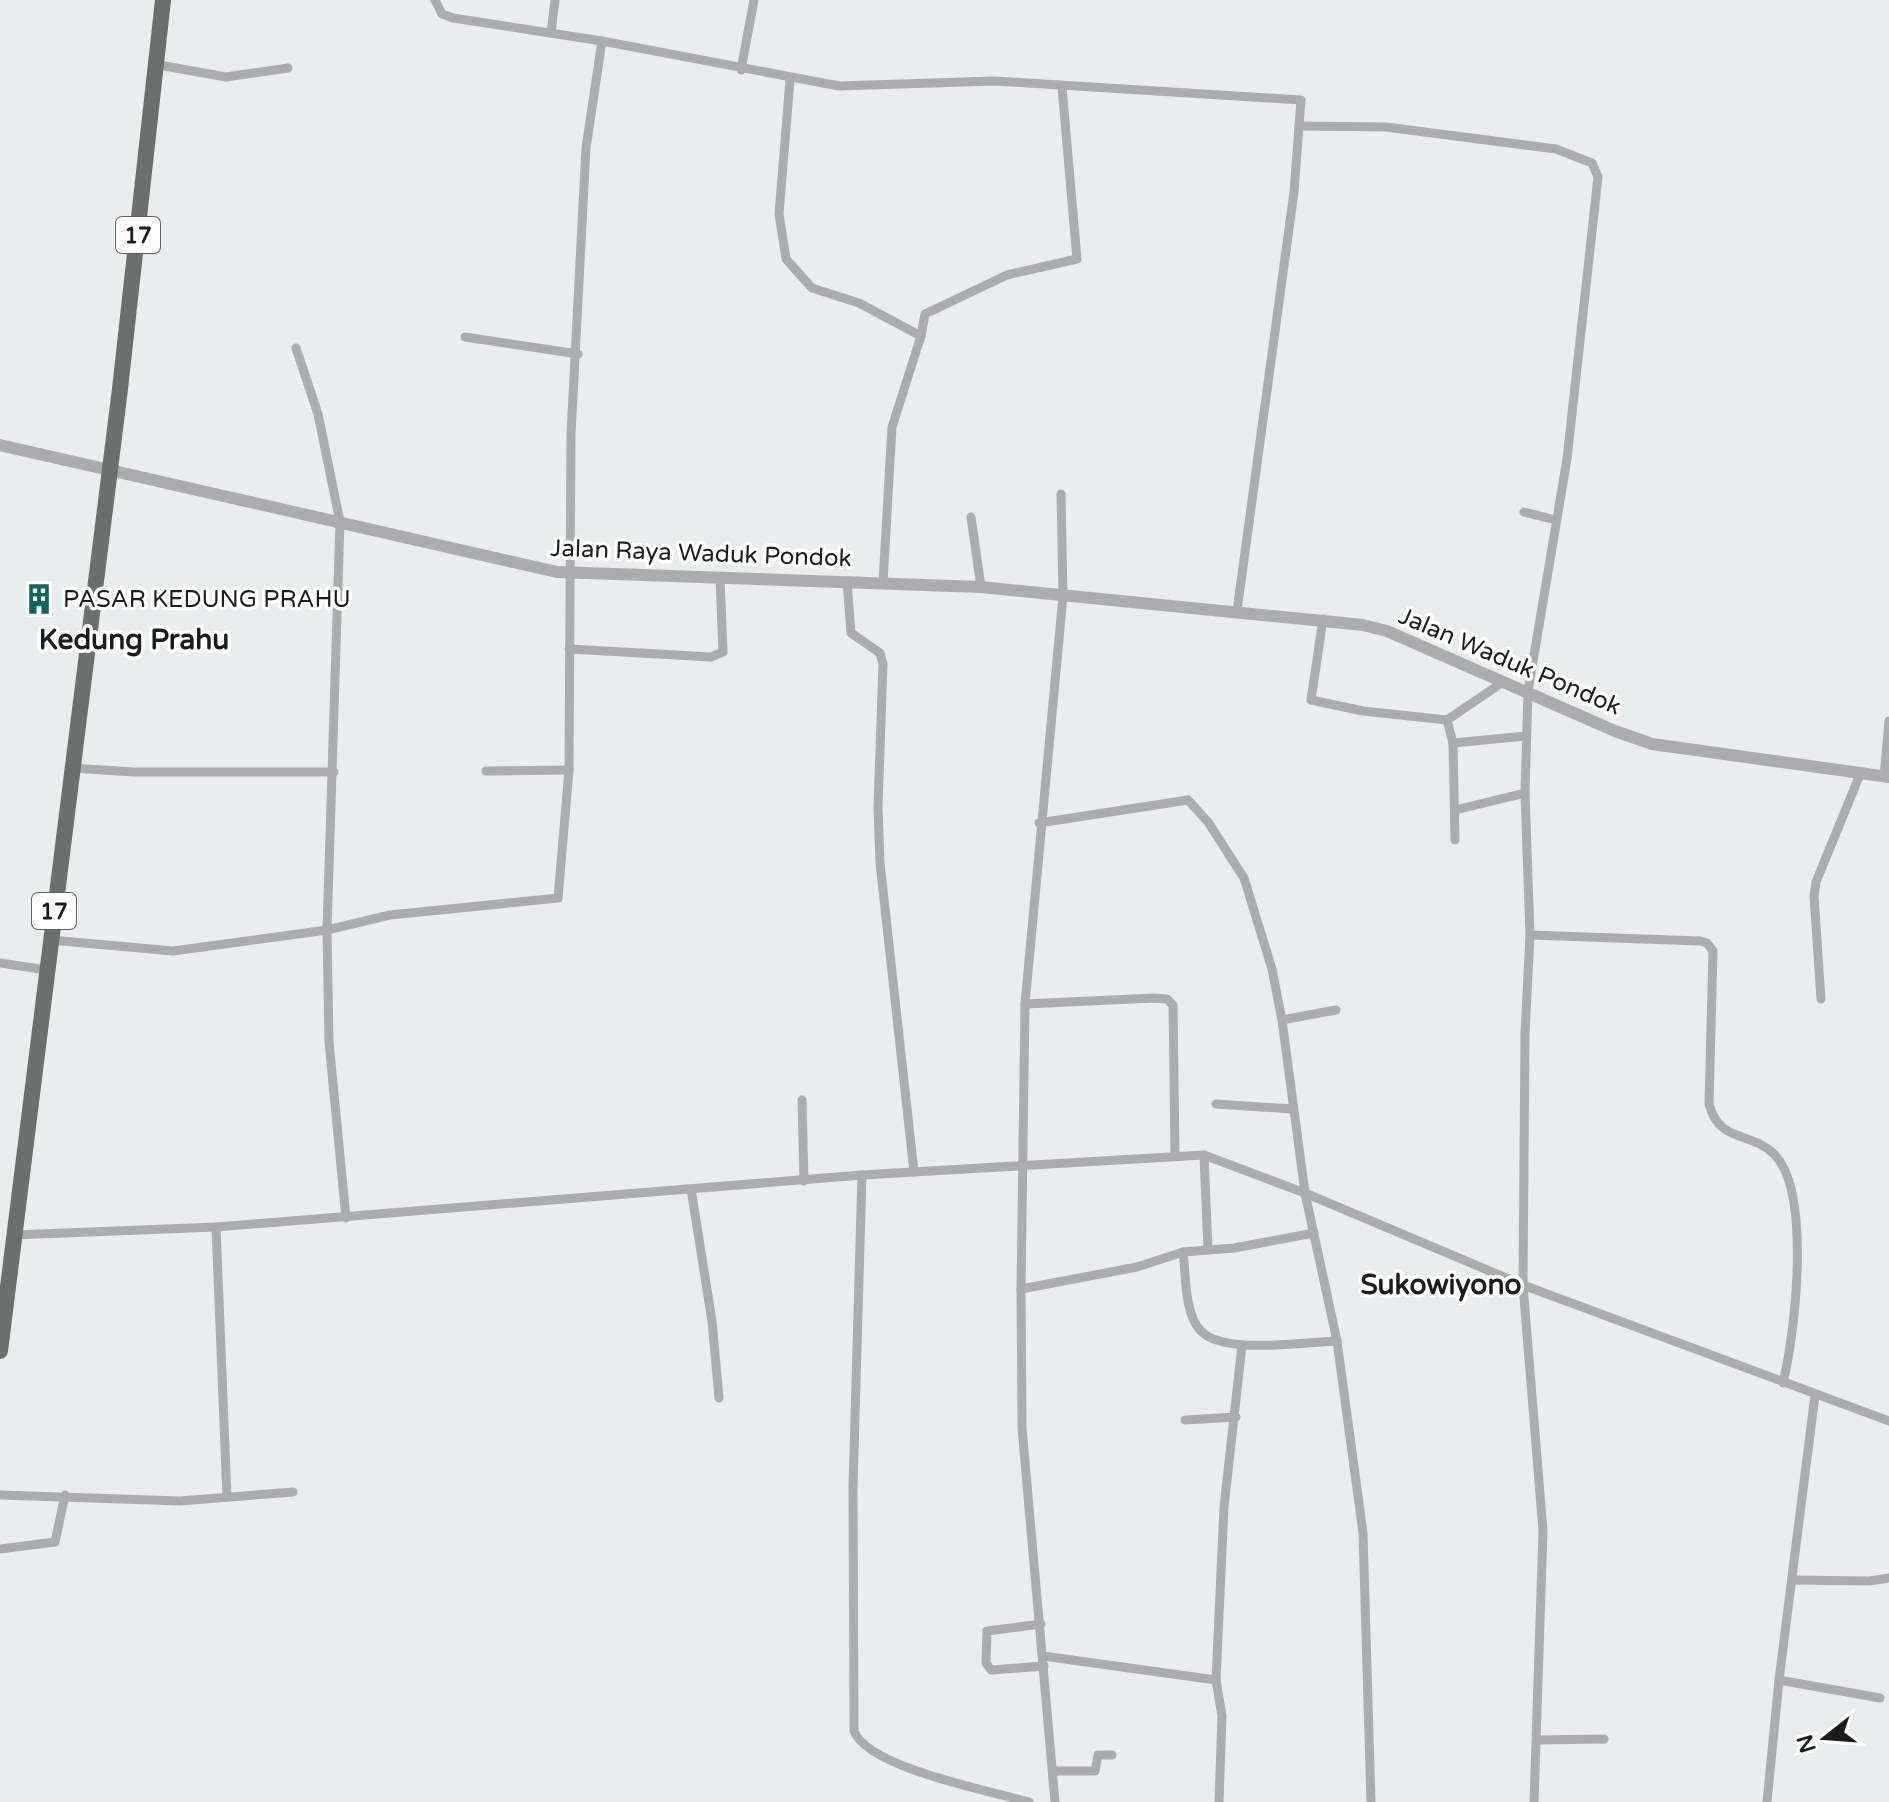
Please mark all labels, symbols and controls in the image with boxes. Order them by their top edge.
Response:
road number: 17 [116,217,160,253]
street label: Jalan Raya Waduk Pondok [550,534,852,573]
building icon: PASAR KEDUNG PRAHU [22,582,56,616]
place label: PASAR KEDUNG PRAHU [63,585,351,614]
street label: Jalan Waduk Pondok [1394,601,1625,721]
district label: Kedung Prahu [39,623,229,657]
road number: 17 [32,893,76,929]
district label: Sukowiyono [1361,1268,1521,1302]
north arrow [1785,1698,1865,1778]
text: N [1792,1731,1822,1756]

